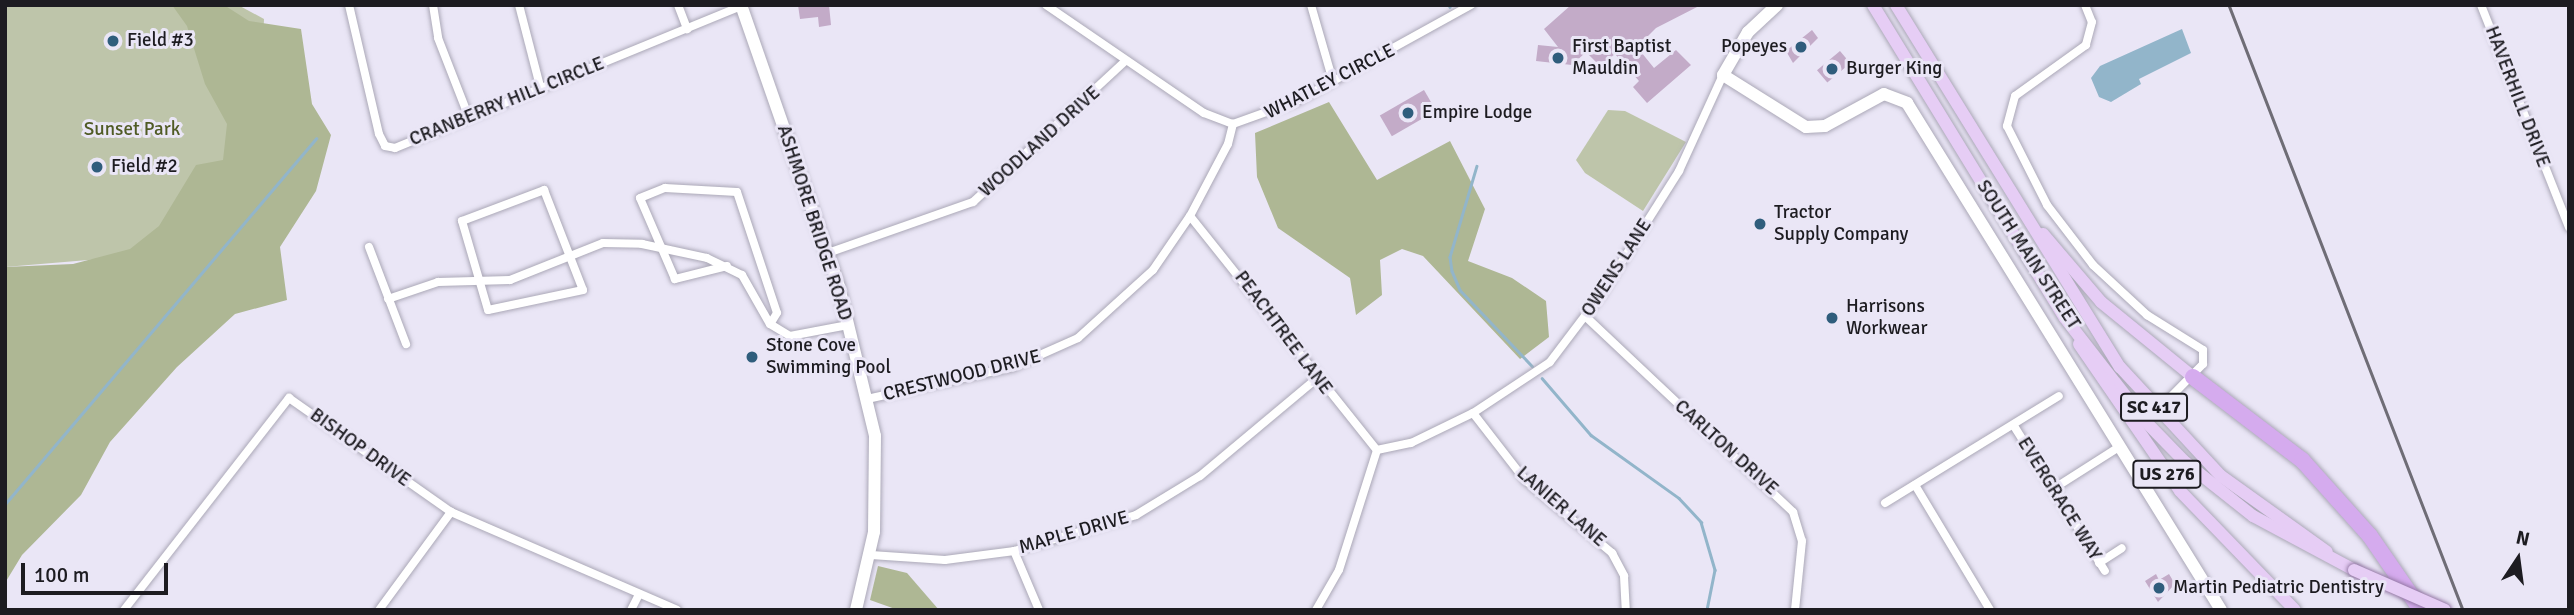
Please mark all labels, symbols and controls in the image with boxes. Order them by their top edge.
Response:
street label: HAVERHILL DRIVE [2480,23,2554,171]
place label: Field #3 [127,30,194,52]
marker: Field #3 [105,33,121,49]
place label: First Baptist Mauldin [1572,36,1671,80]
place label: Popeyes [1721,36,1787,58]
street label: WHATLEY CIRCLE [1261,39,1399,125]
marker: Popeyes [1793,39,1809,55]
marker: First Baptist Mauldin [1550,50,1566,66]
street label: CRANBERRY HILL CIRCLE [406,52,608,152]
place label: Burger King [1846,58,1942,80]
marker: Burger King [1824,61,1840,77]
street label: WOODLAND DRIVE [975,82,1105,202]
place label: Empire Lodge [1422,102,1532,124]
marker: Empire Lodge [1400,105,1416,121]
park label: Sunset Park [84,119,180,141]
street label: ASHMORE BRIDGE ROAD [772,122,856,324]
place label: Field #2 [111,156,178,178]
marker: Field #2 [89,159,105,175]
street label: SOUTH MAIN STREET [1971,176,2085,334]
place label: Tractor Supply Company [1774,202,1908,246]
street label: OWENS LANE [1577,215,1657,321]
marker: Tractor Supply Company [1752,216,1768,232]
street label: PEACHTREE LANE [1229,267,1337,399]
place label: Harrisons Workwear [1846,296,1927,340]
marker: Harrisons Workwear [1824,310,1840,326]
place label: Stone Cove Swimming Pool [766,335,891,379]
street label: CRESTWOOD DRIVE [881,345,1043,407]
marker: Stone Cove Swimming Pool [744,349,760,365]
road number: SC 417 [2119,393,2189,422]
street label: CARLTON DRIVE [1669,395,1783,501]
street label: BISHOP DRIVE [305,404,415,492]
street label: EVERGRACE WAY [2012,433,2106,565]
road number: US 276 [2132,460,2202,488]
street label: LANIER LANE [1512,462,1610,552]
street label: MAPLE DRIVE [1016,506,1132,560]
north arrow [2483,524,2553,594]
text: N [2514,525,2532,552]
scale bar [24,548,172,592]
text: 100 m [34,562,89,588]
place label: Martin Pediatric Dentistry [2173,577,2384,599]
marker: Martin Pediatric Dentistry [2151,580,2167,596]

